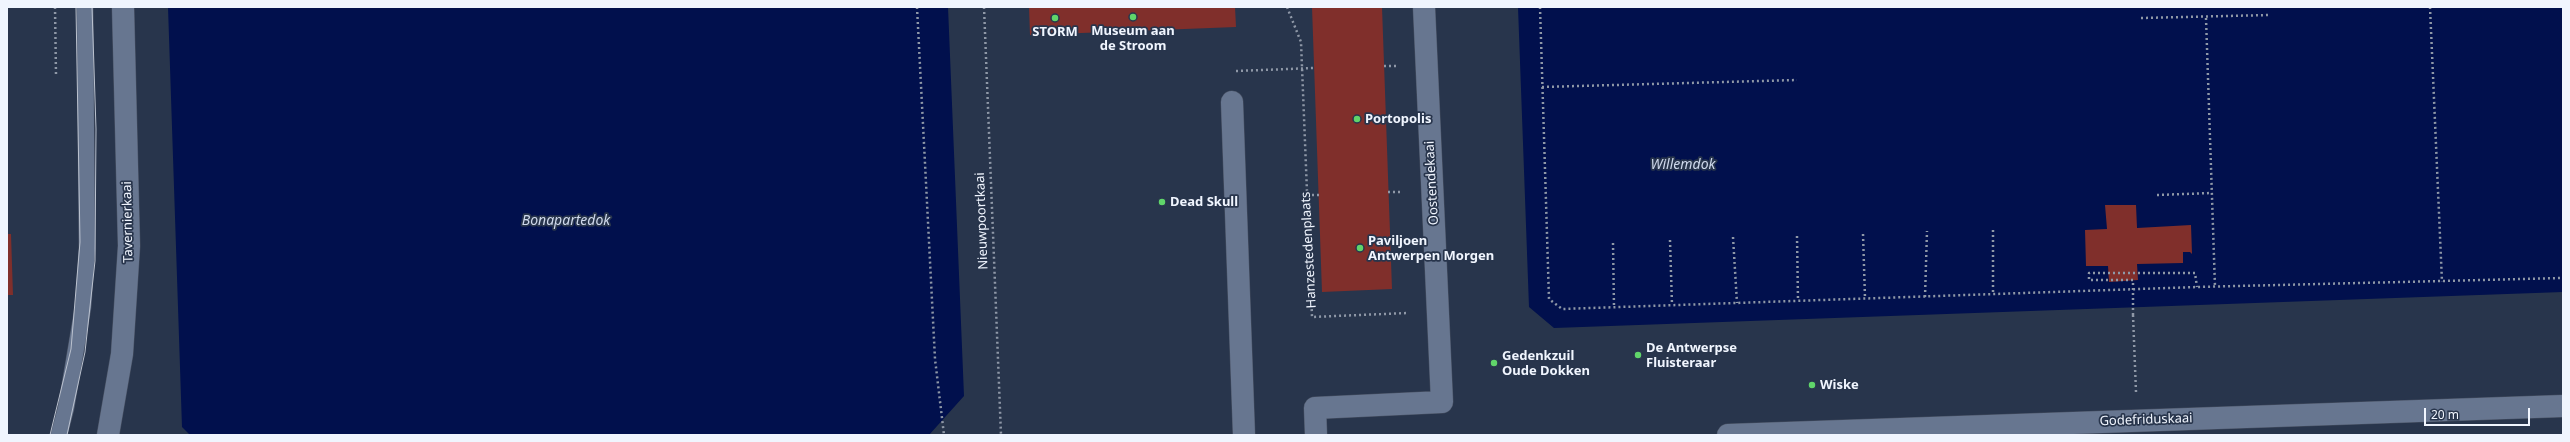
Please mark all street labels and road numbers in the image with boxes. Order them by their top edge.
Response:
street label: Oostendekaai [1422,140,1442,226]
street label: Nieuwpoortkaai [973,172,991,270]
street label: Tavernierkaai [119,181,137,263]
street label: Hanzestedenplaats [1298,191,1320,309]
street label: Godefriduskaai [2099,411,2193,429]

